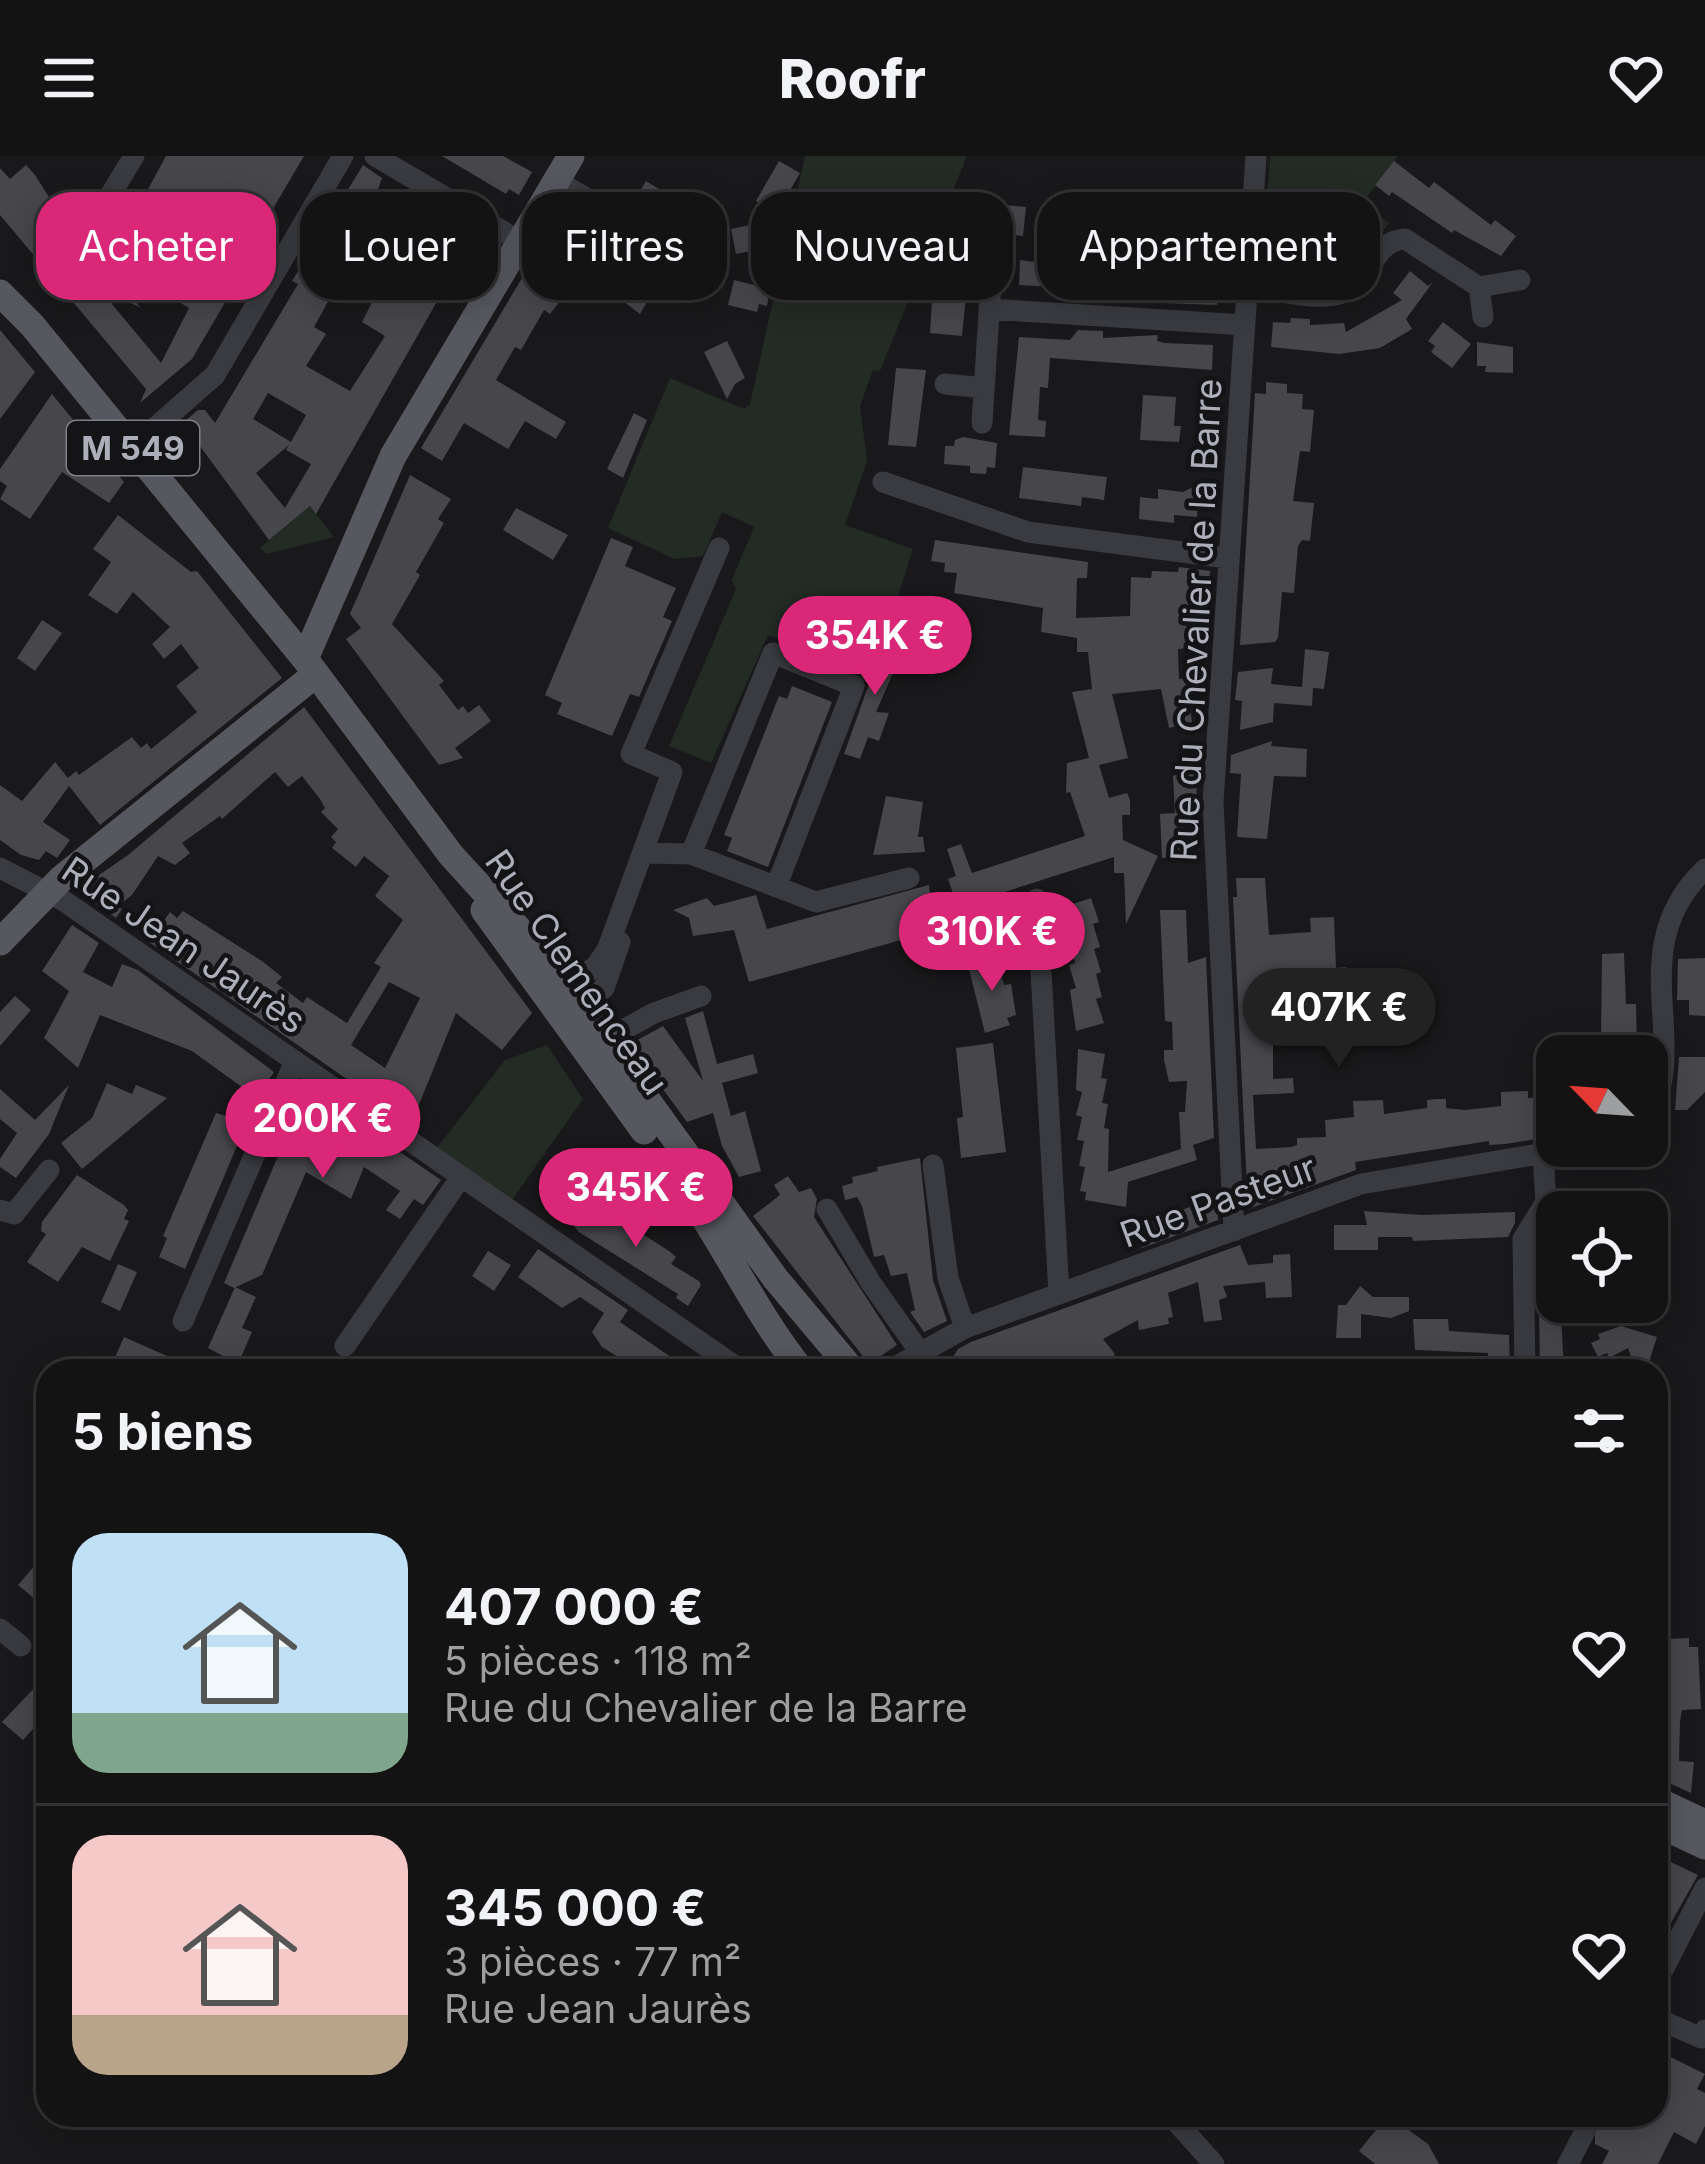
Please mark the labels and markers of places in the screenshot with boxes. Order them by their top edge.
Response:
pin: 354K € [777,596,973,698]
pin: 310K € [894,892,1090,994]
pin: 407K € [1241,968,1437,1070]
pin: 200K € [225,1079,421,1181]
pin: 345K € [538,1148,734,1250]

